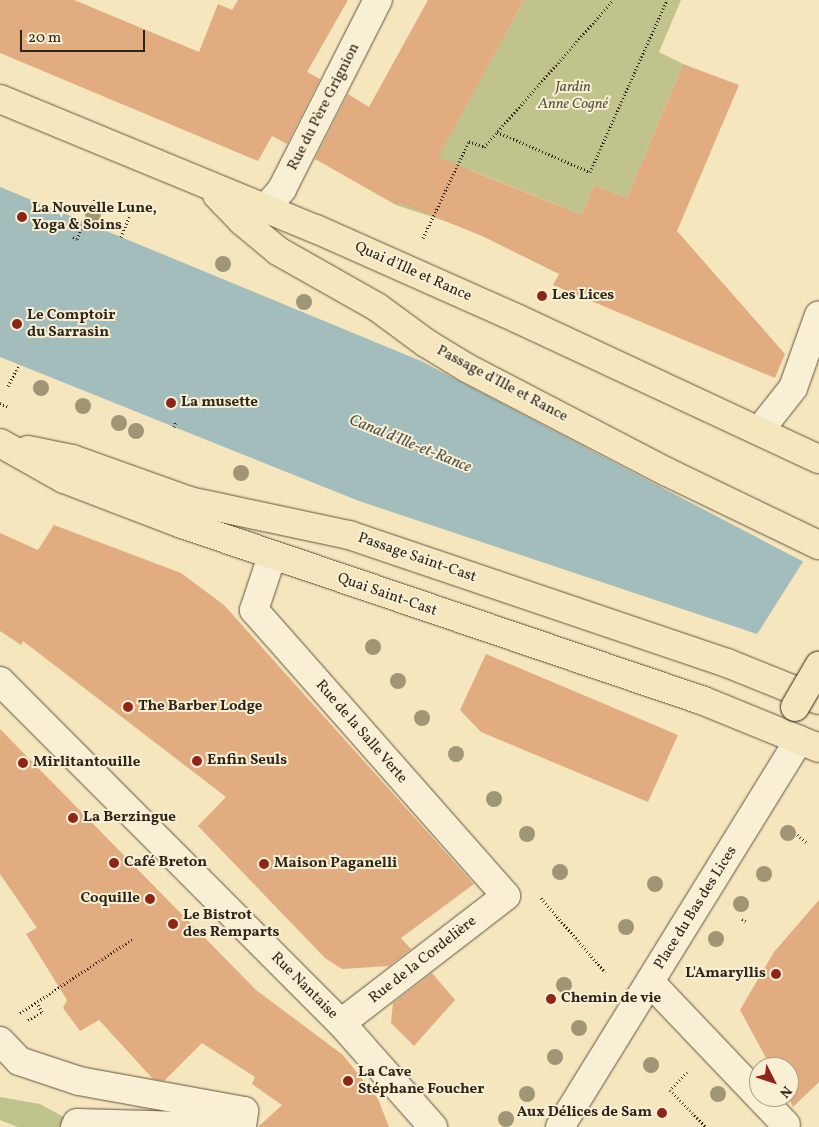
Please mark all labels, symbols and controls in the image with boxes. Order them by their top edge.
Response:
scale bar [22,20,148,52]
text: 20 m [28,28,61,49]
street label: Rue du Père Grignion [284,40,364,174]
park label: Jardin Anne Cogné [538,78,608,113]
place label: La Nouvelle Lune, Yoga & Soins [32,199,157,234]
marker: La Nouvelle Lune, Yoga & Soins [16,211,28,223]
street label: Quai d'Ille et Rance [352,238,474,306]
place label: Les Lices [552,287,614,305]
marker: Les Lices [536,290,548,302]
place label: Le Comptoir du Sarrasin [27,306,115,341]
marker: Le Comptoir du Sarrasin [11,318,23,330]
street label: Passage d'Ille et Rance [433,342,571,426]
place label: La musette [181,394,258,412]
marker: La musette [165,397,177,409]
water label: Canal d'Ille-et-Rance [346,411,474,477]
street label: Passage Saint-Cast [355,529,479,587]
street label: Quai Saint-Cast [335,570,439,620]
street label: Rue de la Salle Verte [311,676,411,788]
place label: The Barber Lodge [138,698,263,716]
marker: The Barber Lodge [122,701,134,713]
place label: Enfin Seuls [207,752,287,770]
place label: Mirlitantouille [33,754,140,772]
marker: Enfin Seuls [191,755,203,767]
marker: Mirlitantouille [17,757,29,769]
place label: La Berzingue [83,809,176,827]
marker: La Berzingue [67,812,79,824]
street label: Place du Bas des Lices [651,843,741,973]
place label: Café Breton [124,854,207,872]
place label: Maison Paganelli [274,855,397,873]
marker: Café Breton [108,857,120,869]
marker: Maison Paganelli [258,858,270,870]
place label: Coquille [80,890,140,908]
marker: Coquille [144,893,156,905]
place label: Le Bistrot des Remparts [183,906,279,941]
street label: Rue de la Cordelière [366,912,480,1008]
marker: Le Bistrot des Remparts [167,918,179,930]
street label: Rue Nantaise [267,949,341,1023]
place label: L'Amaryllis [685,965,766,983]
marker: L'Amaryllis [770,968,782,980]
place label: Chemin de vie [561,990,661,1008]
marker: Chemin de vie [545,993,557,1005]
north arrow [749,1057,799,1107]
place label: La Cave Stéphane Foucher [358,1063,484,1098]
marker: La Cave Stéphane Foucher [342,1075,354,1087]
text: N [774,1081,795,1102]
place label: Aux Délices de Sam [517,1104,652,1122]
marker: Aux Délices de Sam [656,1107,668,1119]

